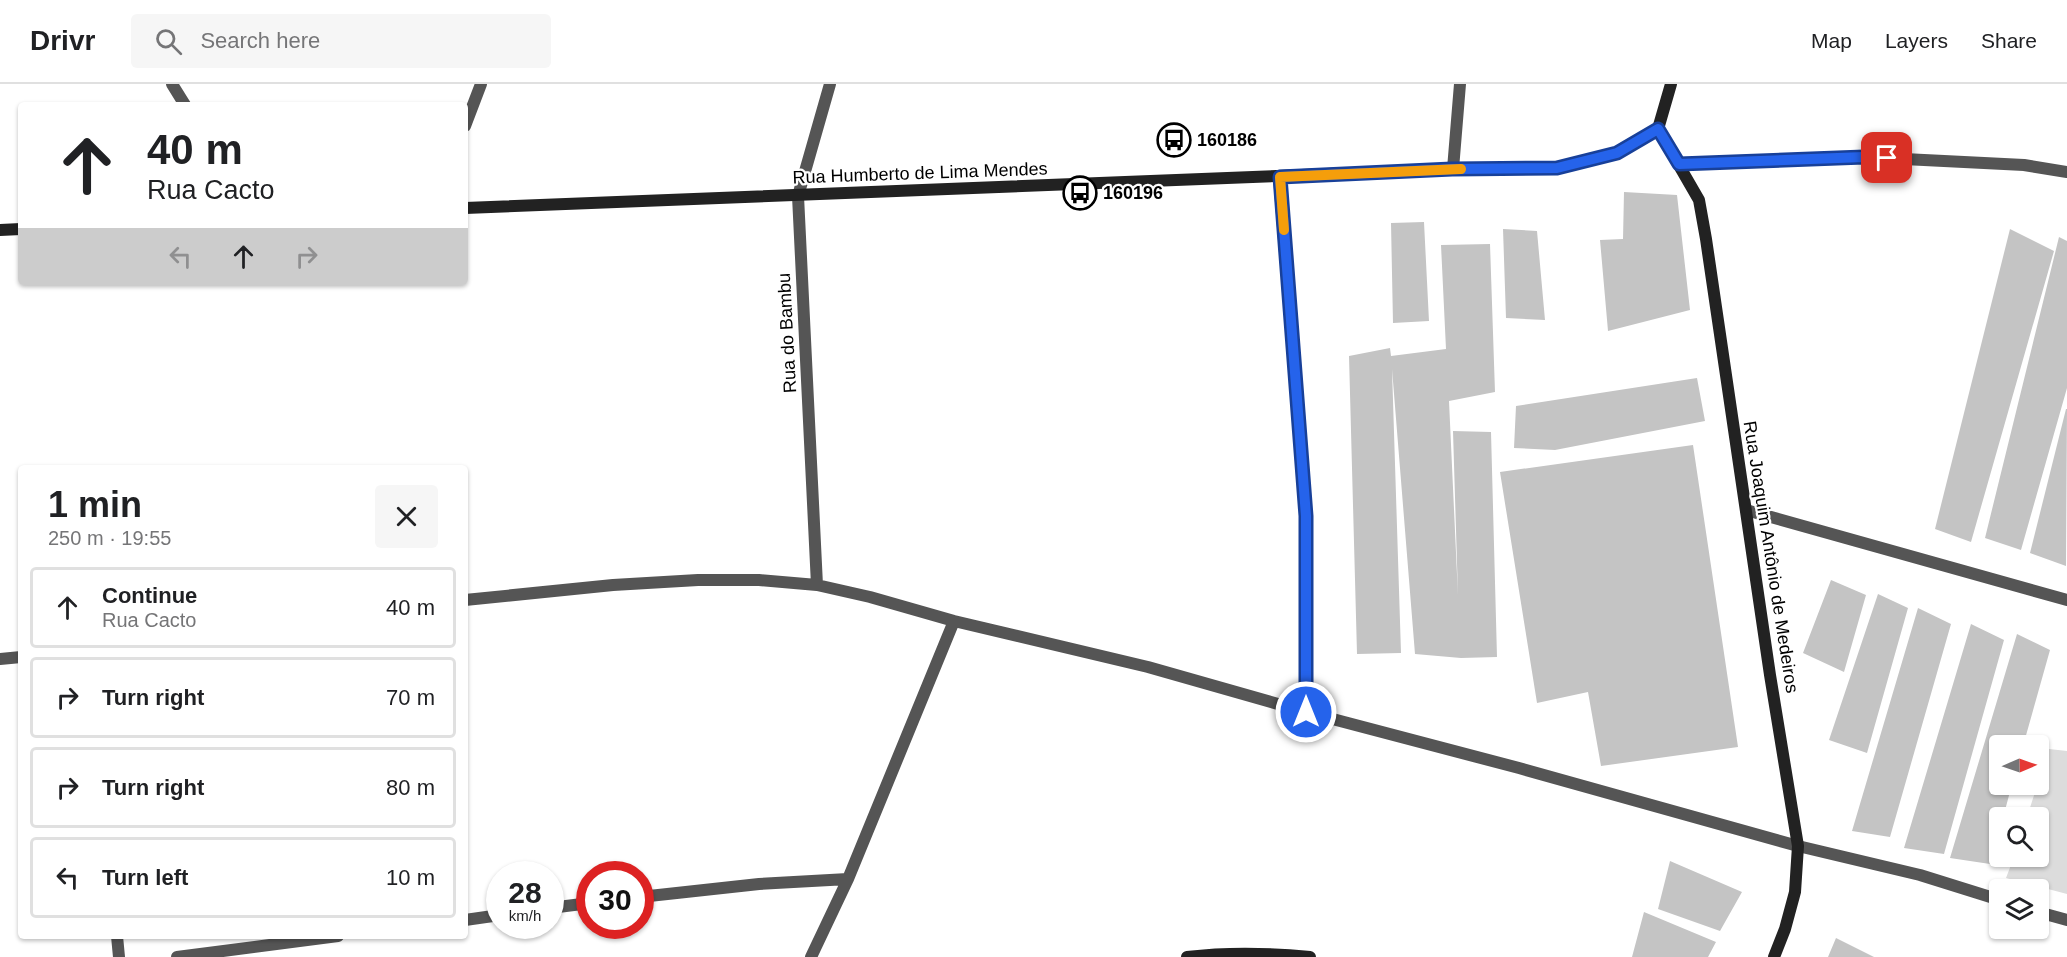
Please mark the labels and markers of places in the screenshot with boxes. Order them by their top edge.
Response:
bus stop icon: 160186 [1156,122,1192,158]
place label: 160186 [1197,130,1257,150]
pin [1861,132,1912,183]
bus stop icon: 160196 [1062,175,1098,211]
place label: 160196 [1103,183,1163,203]

